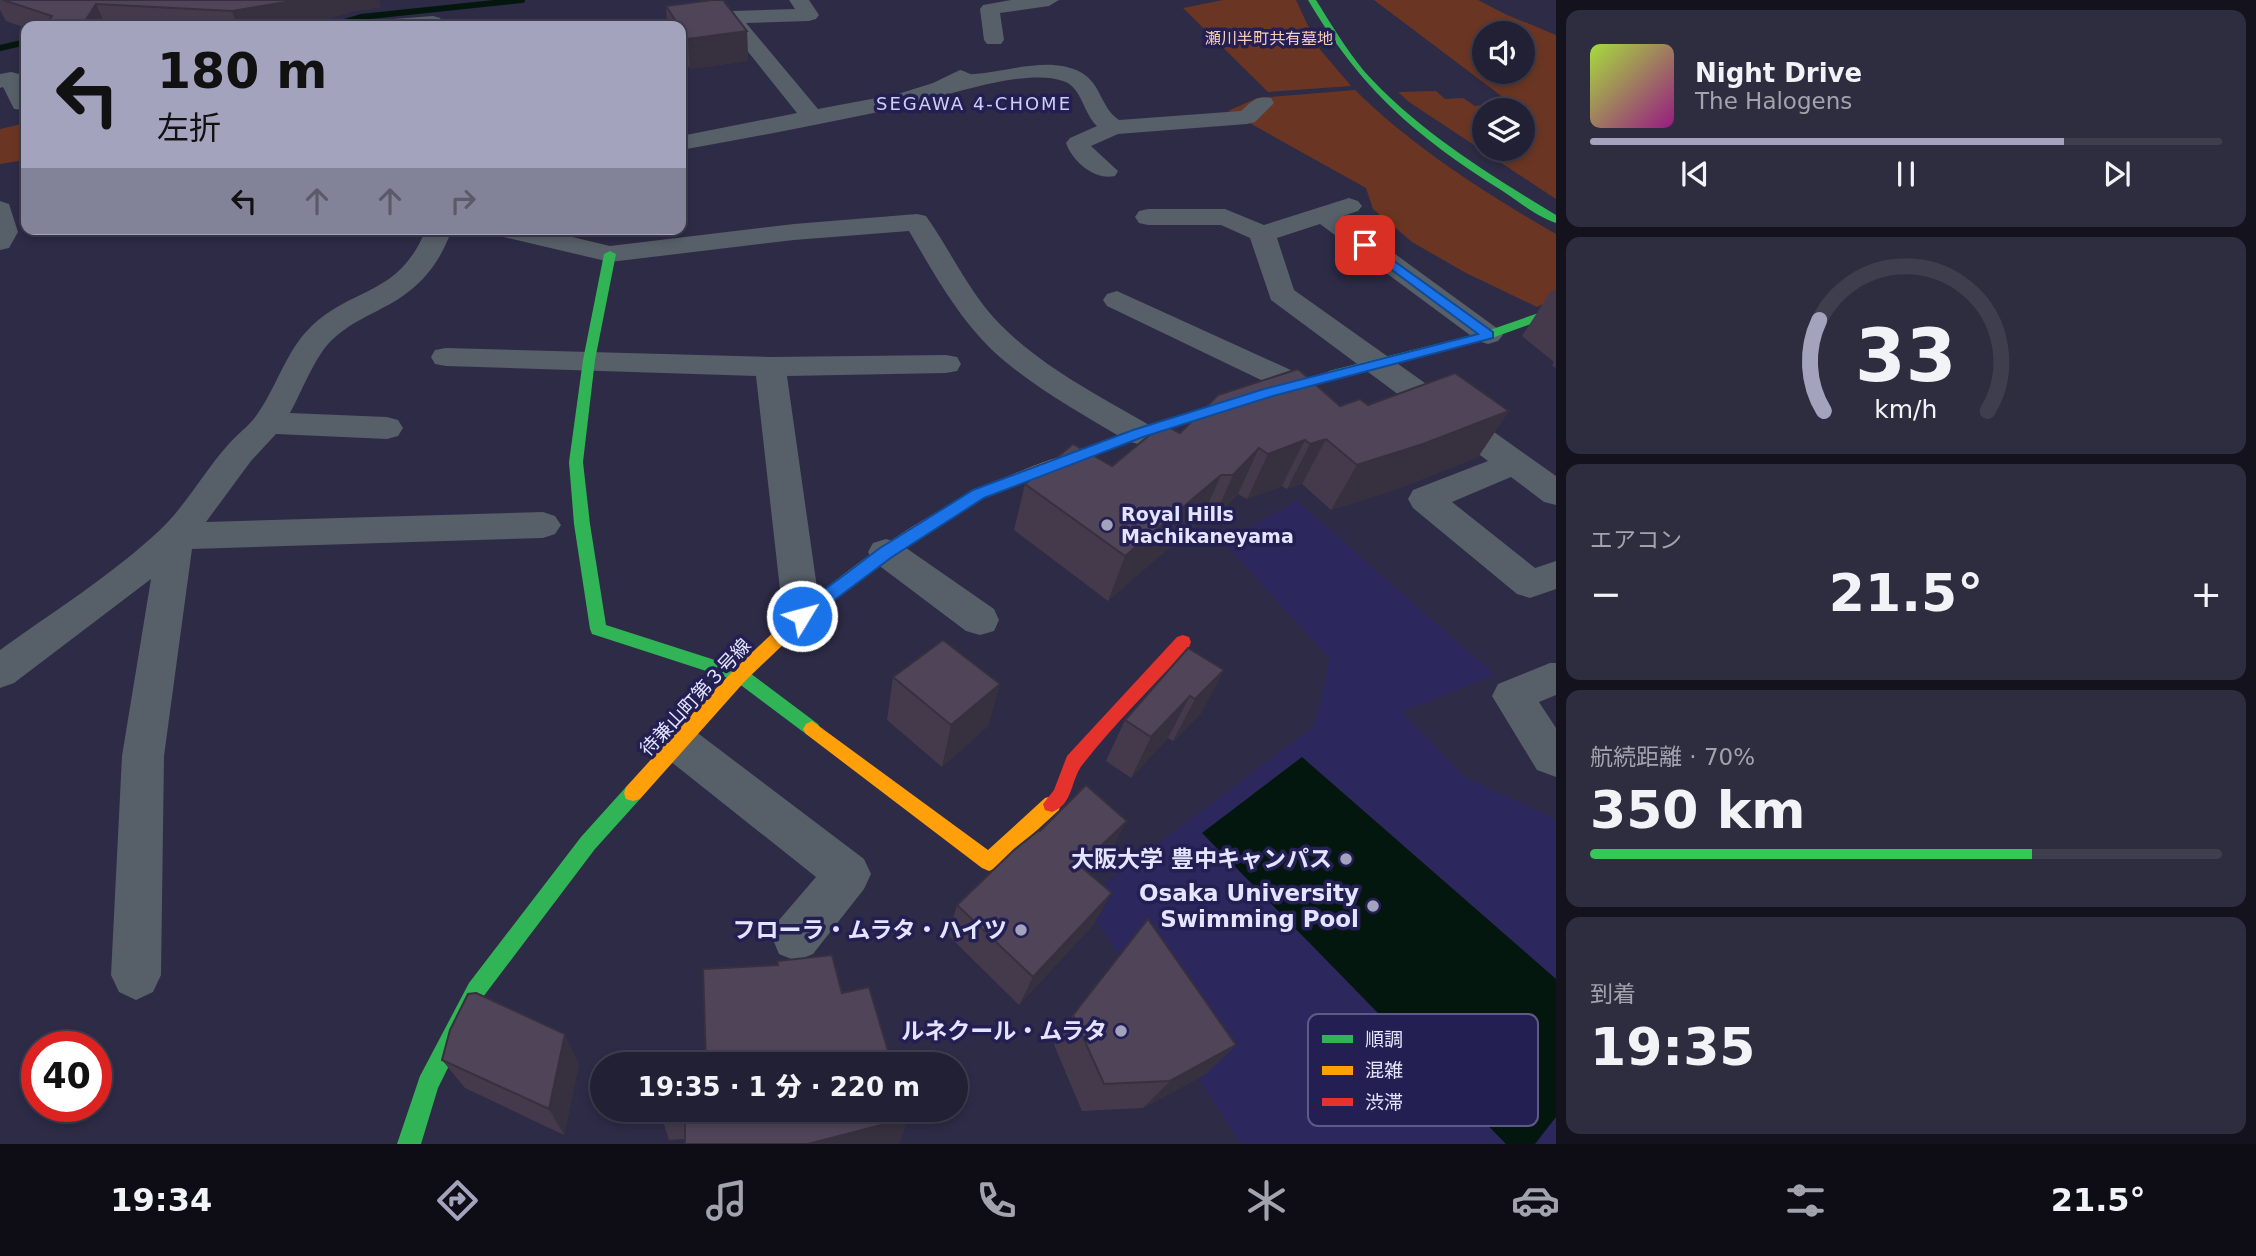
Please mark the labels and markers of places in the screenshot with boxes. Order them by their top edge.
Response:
pin [1335,215,1395,275]
place label: Royal Hills Machikaneyama [1121,503,1294,547]
marker: Royal Hills Machikaneyama [1099,517,1115,533]
place label: 大阪大学 豊中キャンパス [1071,846,1332,872]
marker: 大阪大学 豊中キャンパス [1338,851,1354,867]
place label: Osaka University Swimming Pool [1139,880,1359,932]
marker: Osaka University Swimming Pool [1365,898,1381,914]
place label: フローラ・ムラタ・ハイツ [733,917,1007,943]
marker: フローラ・ムラタ・ハイツ [1013,922,1029,938]
place label: ルネクール・ムラタ [901,1018,1107,1044]
marker: ルネクール・ムラタ [1113,1023,1129,1039]

